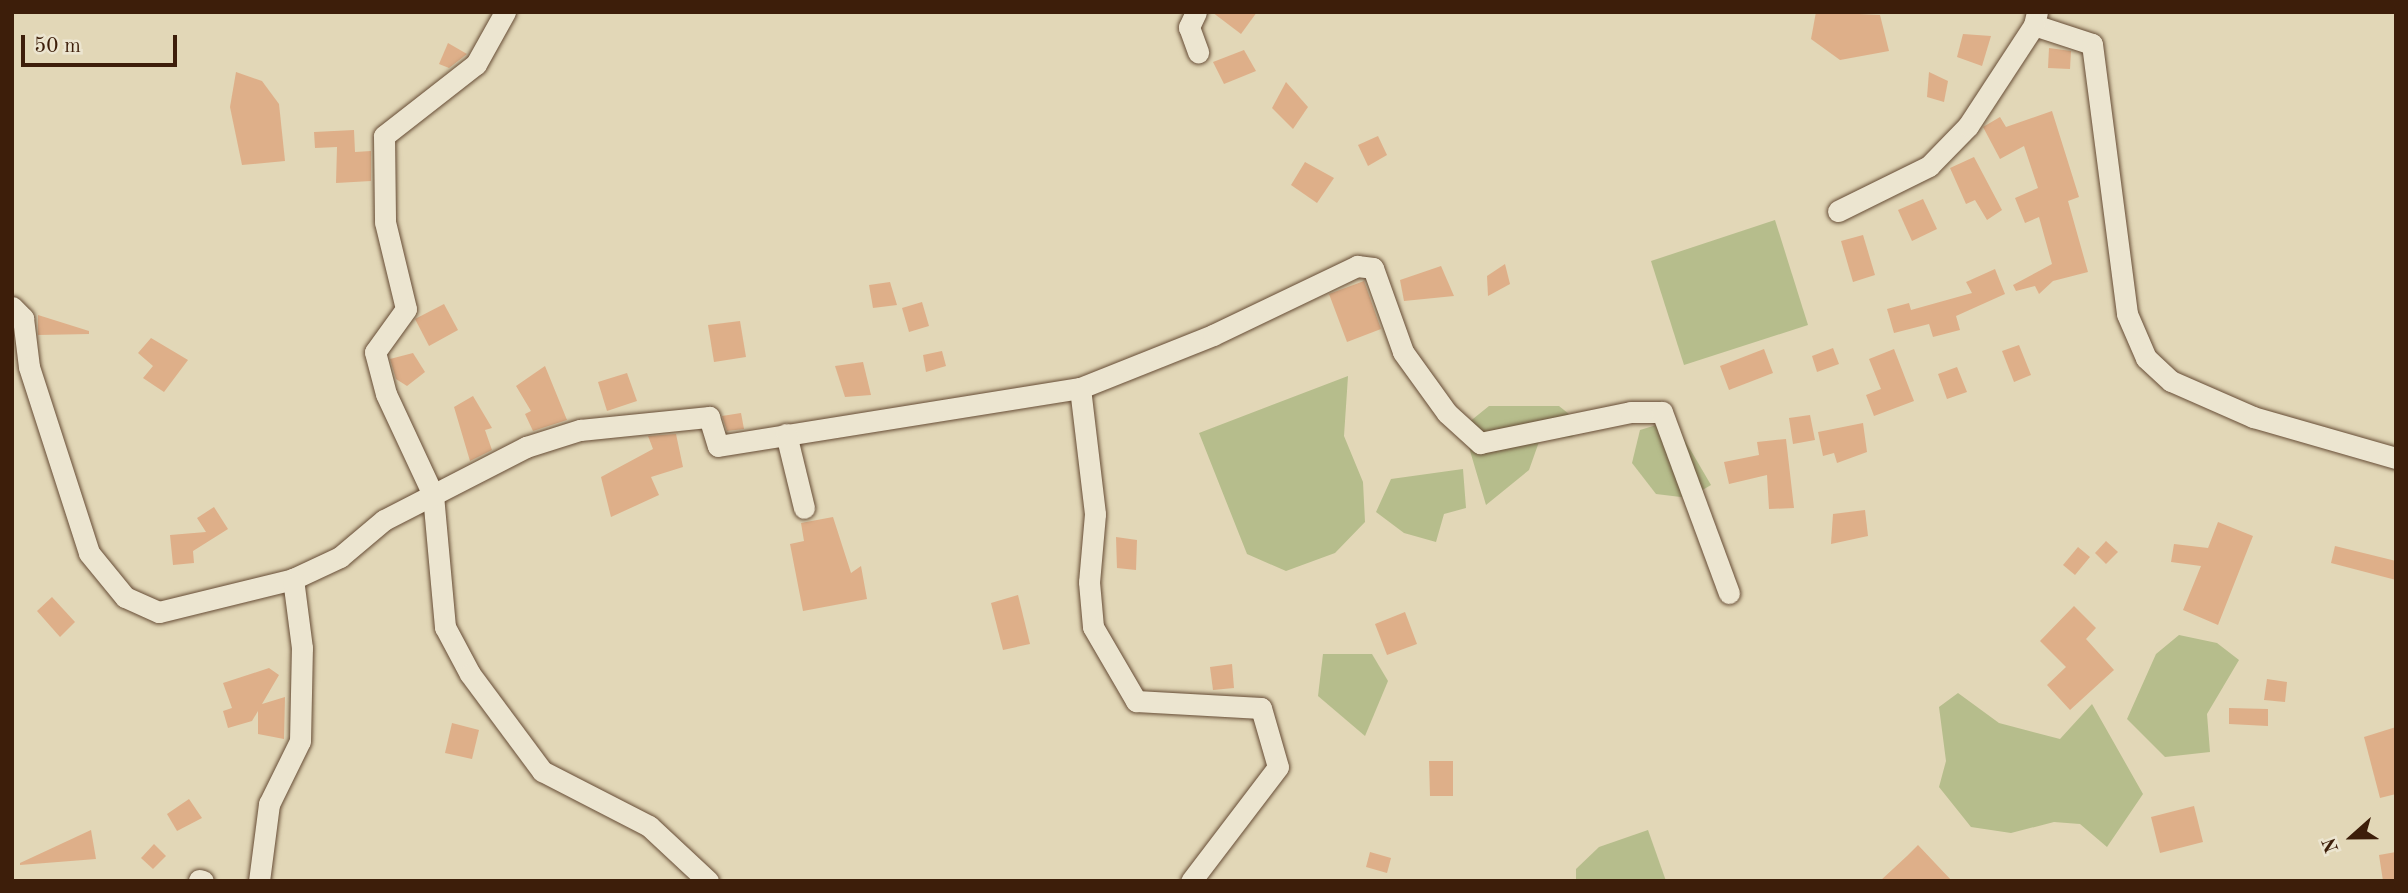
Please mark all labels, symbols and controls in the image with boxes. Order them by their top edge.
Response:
scale bar [24,21,180,65]
text: 50 m [34,36,81,57]
north arrow [2317,802,2387,872]
text: N [2320,835,2343,855]

